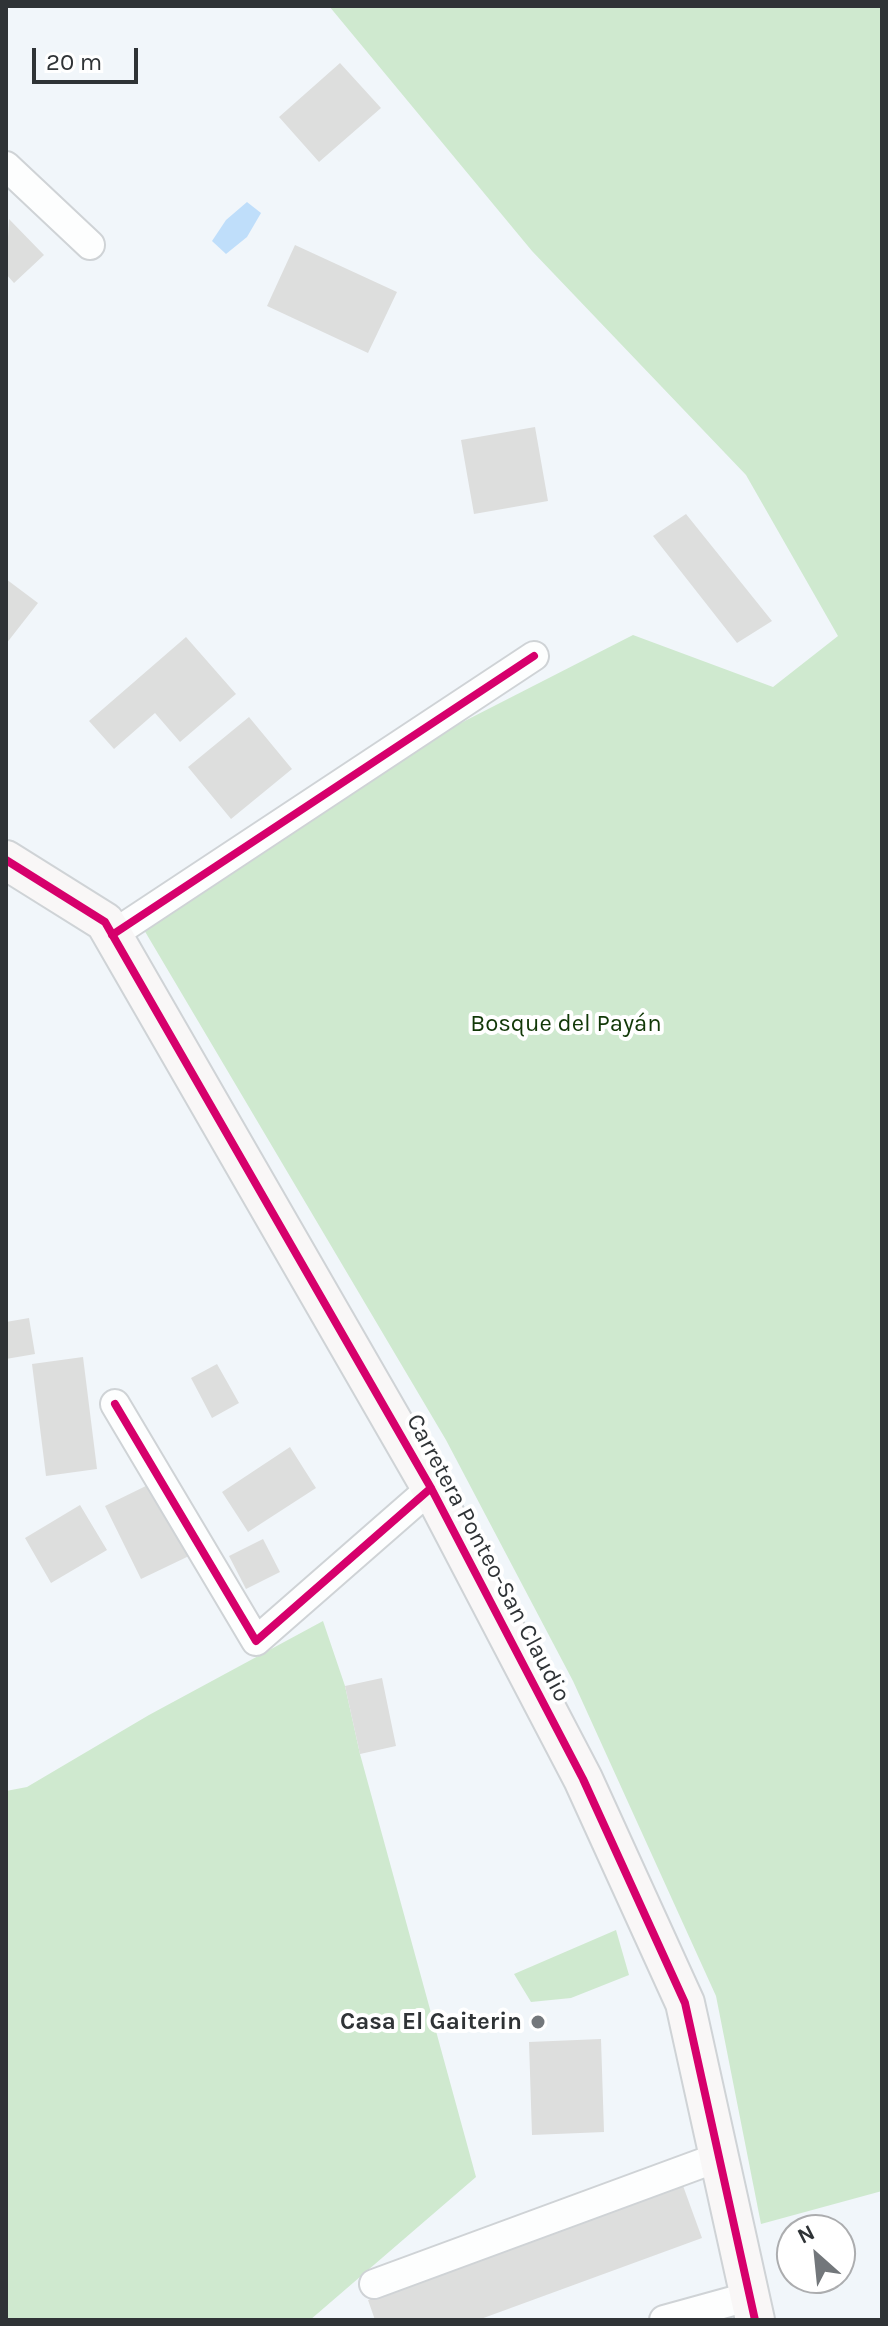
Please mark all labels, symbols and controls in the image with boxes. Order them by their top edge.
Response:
scale bar [36,32,142,82]
text: 20 m [46,48,102,76]
park label: Bosque del Payán [470,1010,662,1038]
street label: Carretera Ponteo-San Claudio [400,1409,576,1707]
place label: Casa El Gaiterin [340,2008,522,2036]
marker: Casa El Gaiterin [529,2013,547,2031]
north arrow [776,2214,856,2294]
text: N [793,2219,819,2250]

